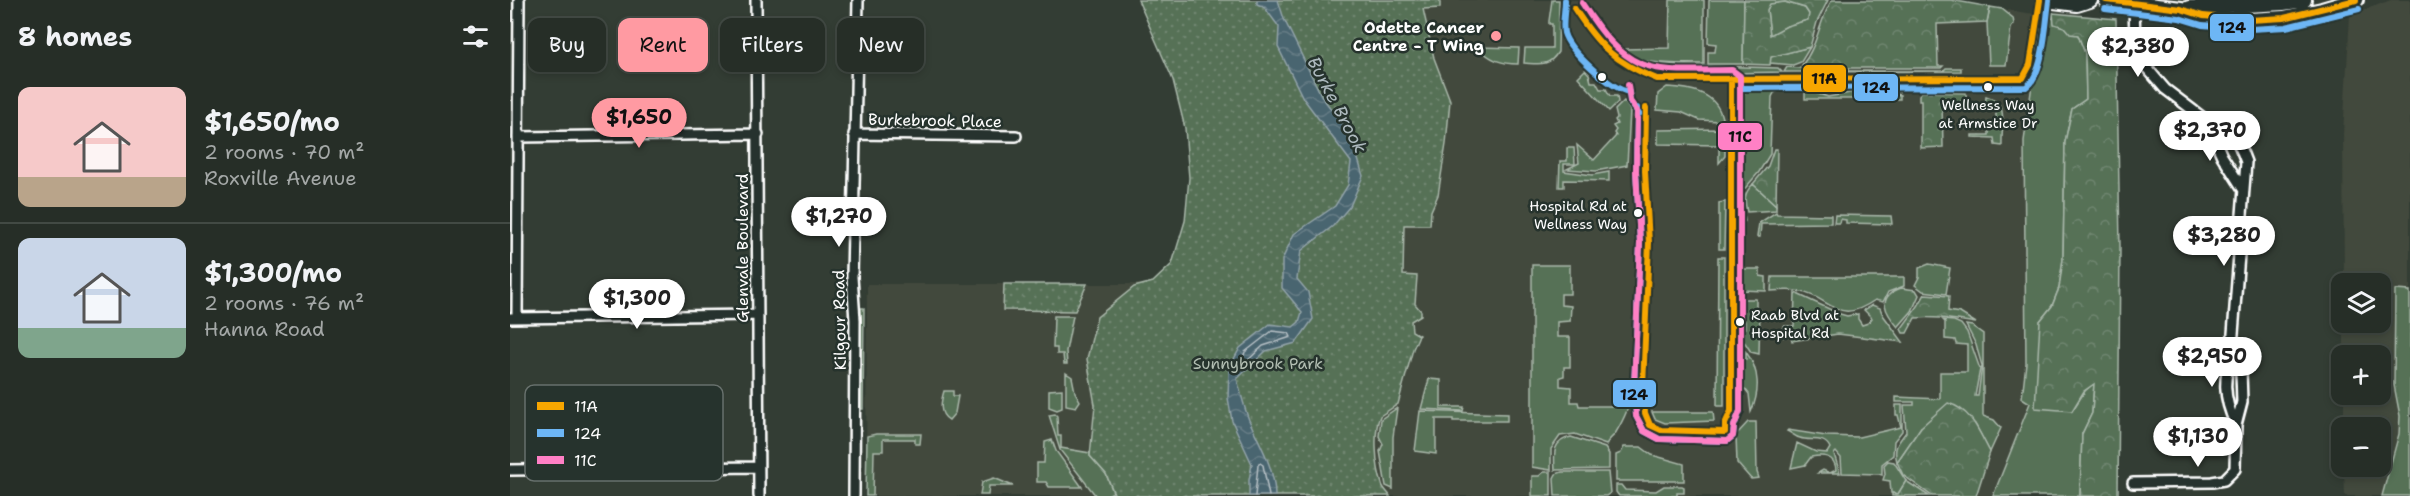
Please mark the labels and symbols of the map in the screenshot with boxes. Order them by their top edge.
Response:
line badge: 124 [2209,13,2255,42]
place label: Odette Cancer Centre - T Wing [1353,17,1484,56]
text: 124 [2218,17,2246,38]
pin: $2,380 [2089,27,2187,78]
marker: Odette Cancer Centre - T Wing [1489,29,1503,43]
water label: Burke Brook [1302,53,1373,158]
line badge: 11A [1802,64,1847,93]
text: 11A [1811,68,1837,89]
unlabelled marker [1596,71,1608,83]
line badge: 124 [1853,73,1899,102]
text: 124 [1862,77,1890,98]
marker: Wellness Way at Armstice Dr [1982,81,1994,93]
place label: Wellness Way at Armstice Dr [1938,96,2038,132]
pin: $1,650 [590,98,688,149]
street label: Burkebrook Place [868,109,1002,132]
pin: $2,370 [2161,111,2259,162]
line badge: 11C [1717,122,1763,151]
text: 11C [1728,126,1752,147]
street label: Glenvale Boulevard [732,173,753,323]
pin: $1,270 [790,197,888,248]
place label: Hospital Rd at Wellness Way [1529,197,1627,233]
marker: Hospital Rd at Wellness Way [1632,207,1644,219]
pin: $3,280 [2175,216,2273,267]
street label: Kilgour Road [828,269,851,371]
pin: $1,300 [588,279,686,330]
place label: Raab Blvd at Hospital Rd [1751,306,1839,342]
marker: Raab Blvd at Hospital Rd [1734,316,1746,328]
pin: $2,950 [2163,337,2261,388]
park label: Sunnybrook Park [1193,353,1323,374]
line badge: 124 [1612,379,1657,408]
text: 124 [1620,384,1648,405]
legend [525,385,723,481]
text: 11A [574,396,598,417]
pin: $1,130 [2149,417,2247,468]
text: 124 [574,423,601,444]
text: 11C [574,450,597,471]

